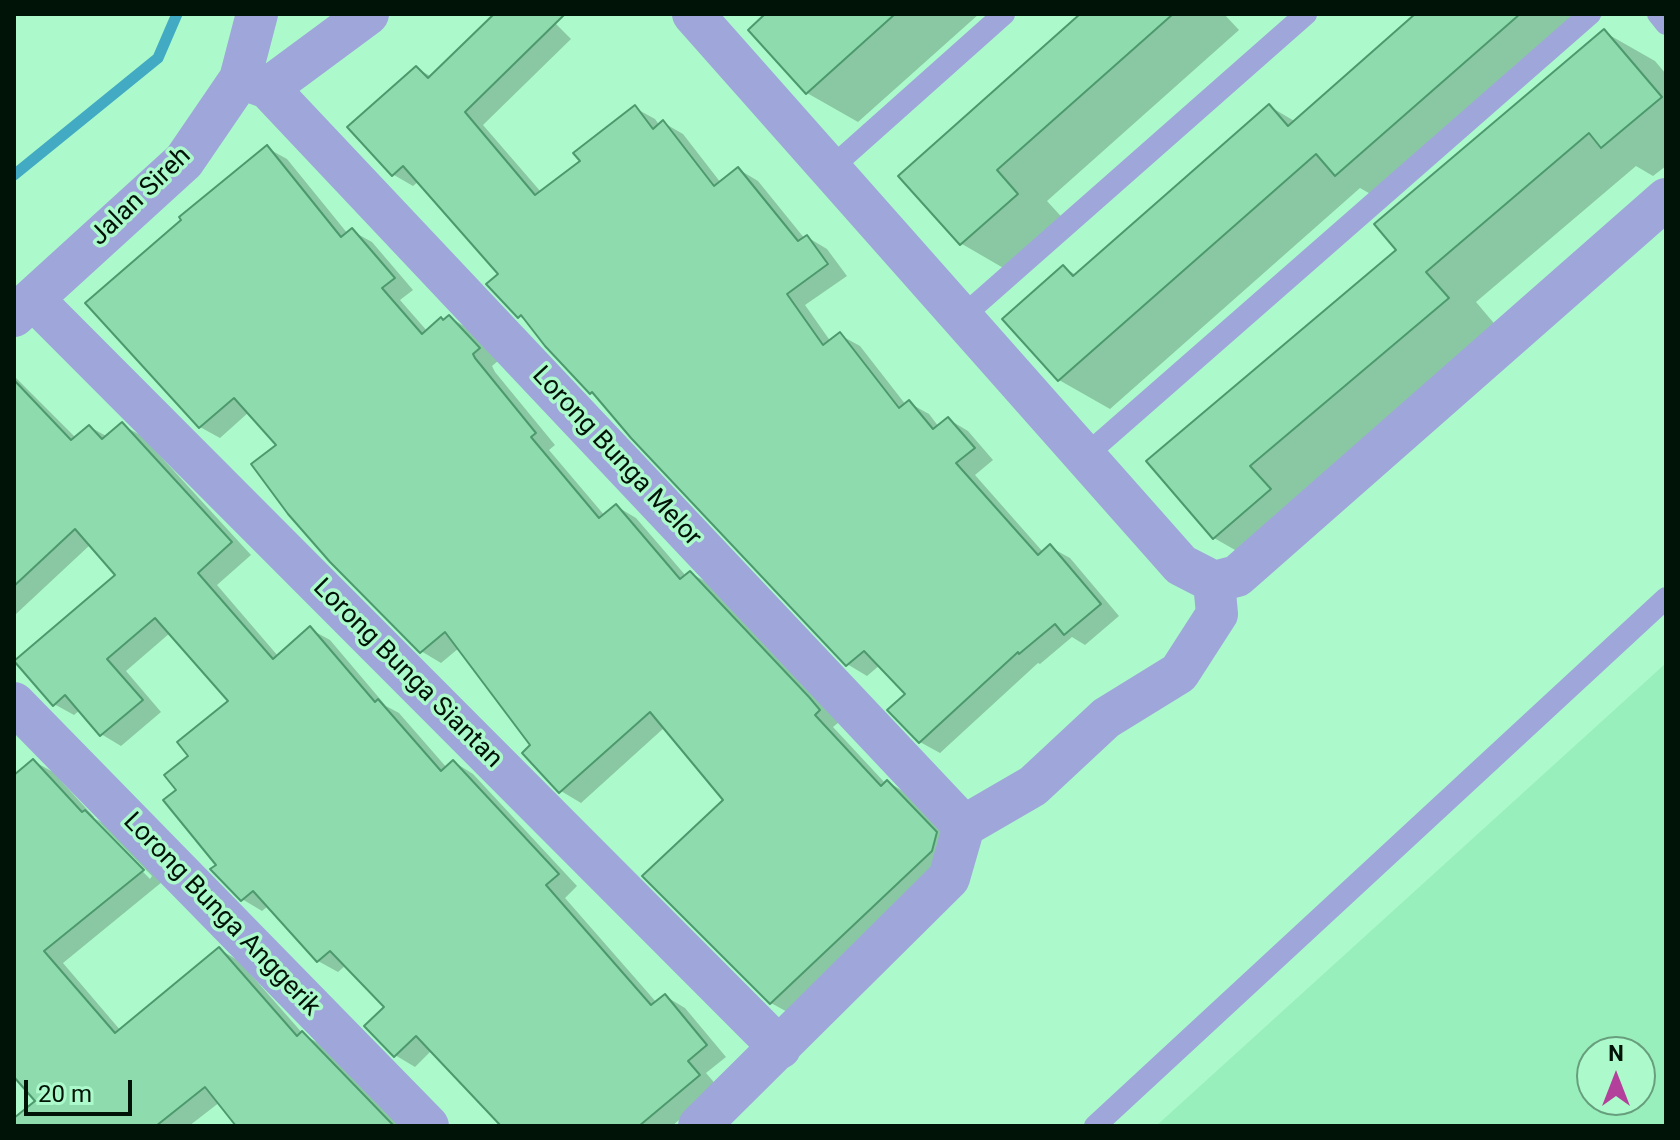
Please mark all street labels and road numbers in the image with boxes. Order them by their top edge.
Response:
street label: Jalan Sireh [84,141,198,253]
street label: Lorong Bunga Melor [525,361,707,553]
street label: Lorong Bunga Siantan [306,573,508,775]
street label: Lorong Bunga Anggerik [116,807,326,1023]

